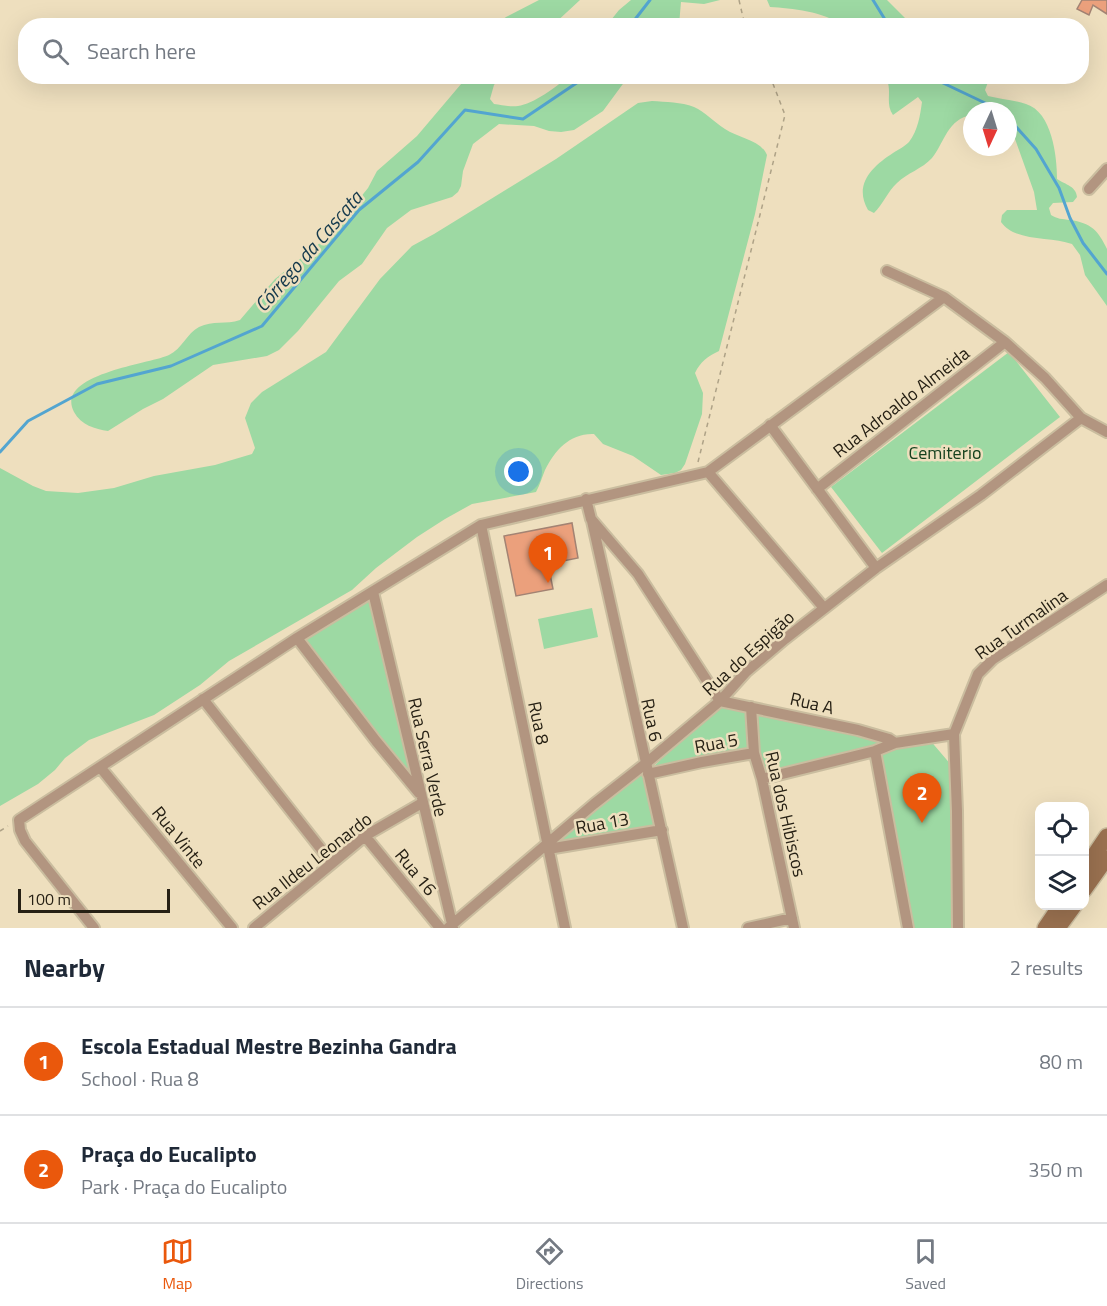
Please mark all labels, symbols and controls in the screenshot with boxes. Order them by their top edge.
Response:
search box [18,18,1089,84]
text: Search here [87,34,196,68]
icon: search [39,35,72,68]
north arrow [963,102,1017,156]
water label: Córrego da Cascata [246,183,370,319]
street label: Rua Adroaldo Almeida [827,340,975,464]
park label: Cemiterio [909,439,981,466]
your location [504,457,533,486]
pin: 1 [528,534,568,583]
street label: Rua Turmalina [969,582,1073,666]
street label: Rua do Espigão [696,604,800,702]
street label: Rua A [787,685,837,721]
street label: Rua Serra Verde [401,695,455,819]
street label: Rua 6 [634,696,670,744]
street label: Rua 8 [521,699,557,747]
street label: Rua 5 [692,726,740,760]
street label: Rua dos Hibiscos [758,748,814,880]
pin: 2 [902,774,942,823]
street label: Rua Vinte [146,800,212,874]
map controls [1035,802,1089,910]
button: locate [1035,802,1089,856]
street label: Rua 13 [573,805,631,841]
street label: Rua Ildeu Leonardo [247,806,377,916]
street label: Rua 16 [389,843,443,901]
button: layers [1035,856,1089,910]
scale bar [18,886,170,914]
text: 100 m [27,887,71,911]
text: Nearby [24,948,105,987]
text: 2 results [1010,952,1083,983]
text: Escola Estadual Mestre Bezinha Gandra [81,1029,457,1063]
text: 1 [38,1046,49,1077]
text: 80 m [1039,1046,1083,1077]
text: School · Rua 8 [81,1063,199,1094]
text: Praça do Eucalipto [81,1137,257,1171]
text: 2 [38,1154,49,1185]
text: 350 m [1028,1154,1083,1185]
text: Park · Praça do Eucalipto [81,1171,287,1202]
tab: Map [161,1235,194,1295]
tab: Directions [516,1235,584,1295]
tab: Saved [905,1235,946,1295]

